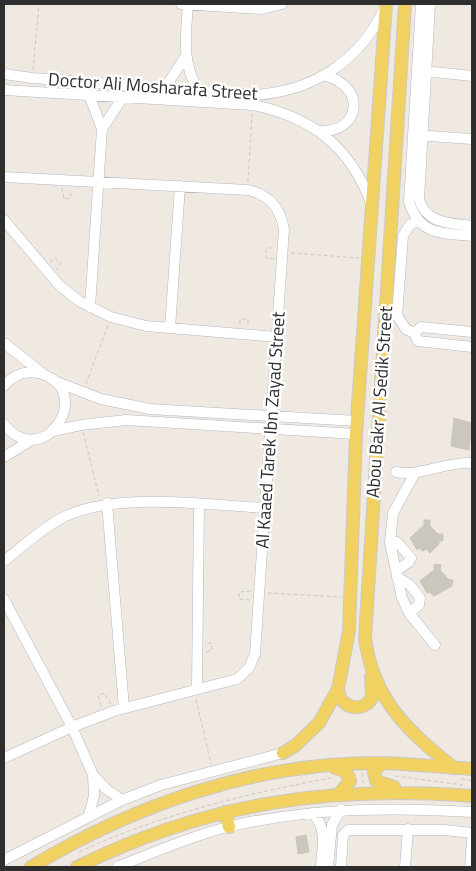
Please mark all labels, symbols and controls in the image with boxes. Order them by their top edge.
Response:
street label: Doctor Ali Mosharafa Street [47,65,259,107]
street label: Abou Bakr Al Sedik Street [359,304,399,499]
street label: Al Kaaed Tarek Ibn Zayad Street [248,310,292,550]

